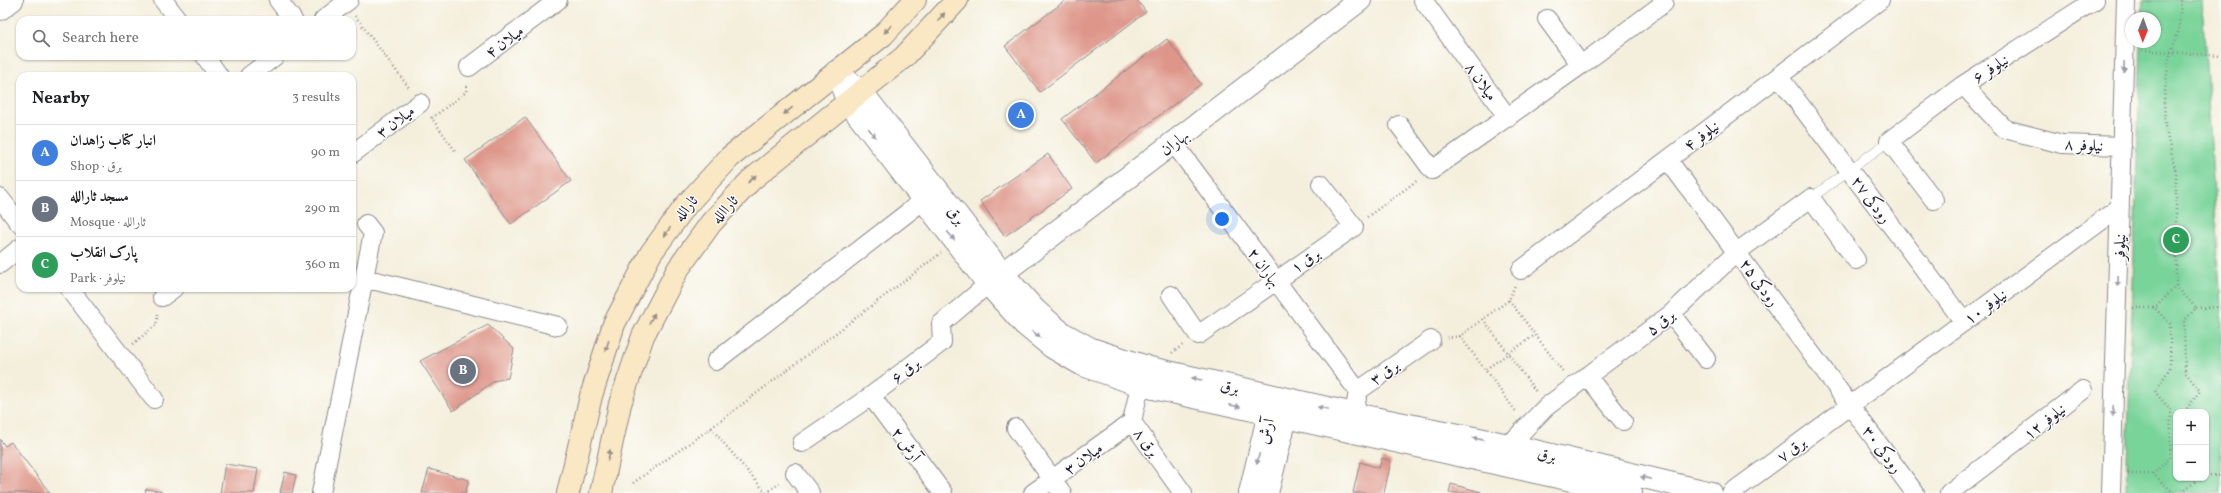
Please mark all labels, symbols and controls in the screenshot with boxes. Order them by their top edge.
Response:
one-way arrow [936,12,946,22]
north arrow [2125,12,2161,48]
search box [16,16,356,60]
street label: میلان ۴ [481,21,529,64]
one-way arrow [884,24,893,34]
icon: search [30,27,52,49]
text: Search here [62,28,139,49]
street label: نیلوفر ۶ [1969,50,2013,90]
street label: میلان ۸ [1459,58,1502,106]
one-way arrow [2121,61,2127,74]
text: Nearby [32,87,90,110]
text: 3 results [292,89,340,107]
pin: A [1008,100,1034,130]
street label: میلان ۳ [372,101,420,144]
one-way arrow [782,106,793,115]
street label: نیلوفر ۴ [1680,116,1724,157]
street label: بهاران [1156,125,1194,162]
one-way arrow [868,127,876,138]
text: انبار کتاب زاهدان [70,131,156,152]
street label: نیلوفر ۸ [2064,134,2104,158]
text: A [40,144,50,162]
text: 90 m [311,144,340,162]
text: Shop · برق [70,158,122,176]
street label: رودکی ۲۷ [1845,171,1896,229]
one-way arrow [747,175,757,184]
text: مسجد ثارالله [70,187,129,208]
street label: ثاراالله [707,190,745,230]
street label: ثارالله [669,191,705,227]
text: B [41,200,49,218]
text: 290 m [304,200,340,218]
street label: برق [941,202,970,230]
your location [1212,209,1232,229]
text: Mosque · ثارالله [70,214,146,232]
pin: C [2163,225,2189,255]
one-way arrow [662,226,671,237]
one-way arrow [947,230,956,241]
street label: نیلوفر [2109,233,2132,263]
text: پارک انقلاب [70,243,137,264]
street label: بهاران ۲ [1242,244,1285,292]
street label: برق ۱ [1287,244,1325,279]
street label: رودکی ۲۵ [1733,254,1784,312]
text: C [41,256,49,274]
text: 360 m [305,256,340,274]
text: Park · نیلوفر [70,270,126,288]
one-way arrow [2115,275,2121,288]
street label: نیلوفر ۱۰ [1960,284,2012,331]
street label: برق ۵ [1642,305,1680,342]
one-way arrow [649,312,655,324]
one-way arrow [1031,329,1041,338]
one-way arrow [604,341,610,353]
street label: برق ۶ [887,353,925,390]
pin: B [450,356,476,386]
street label: برق ۳ [1366,356,1404,392]
one-way arrow [1191,375,1203,381]
street label: برق [1218,375,1241,401]
street label: نیلوفر ۱۲ [2019,399,2071,446]
one-way arrow [1229,403,1241,409]
one-way arrow [1317,404,1330,410]
one-way arrow [2110,405,2117,417]
map controls [2173,409,2209,481]
button: + [2173,409,2209,445]
street label: آرش [1253,415,1281,447]
street label: رودکی ۳۰ [1856,421,1907,479]
street label: آرش ۲ [885,423,926,468]
street label: برق ۸ [1127,424,1164,462]
street label: برق ۷ [1773,432,1811,469]
one-way arrow [1472,436,1484,442]
street label: میلان ۳ [1060,438,1108,481]
street label: برق [1535,443,1558,469]
button: − [2173,445,2209,481]
one-way arrow [607,449,613,461]
one-way arrow [1254,453,1260,466]
one-way arrow [1640,474,1652,480]

